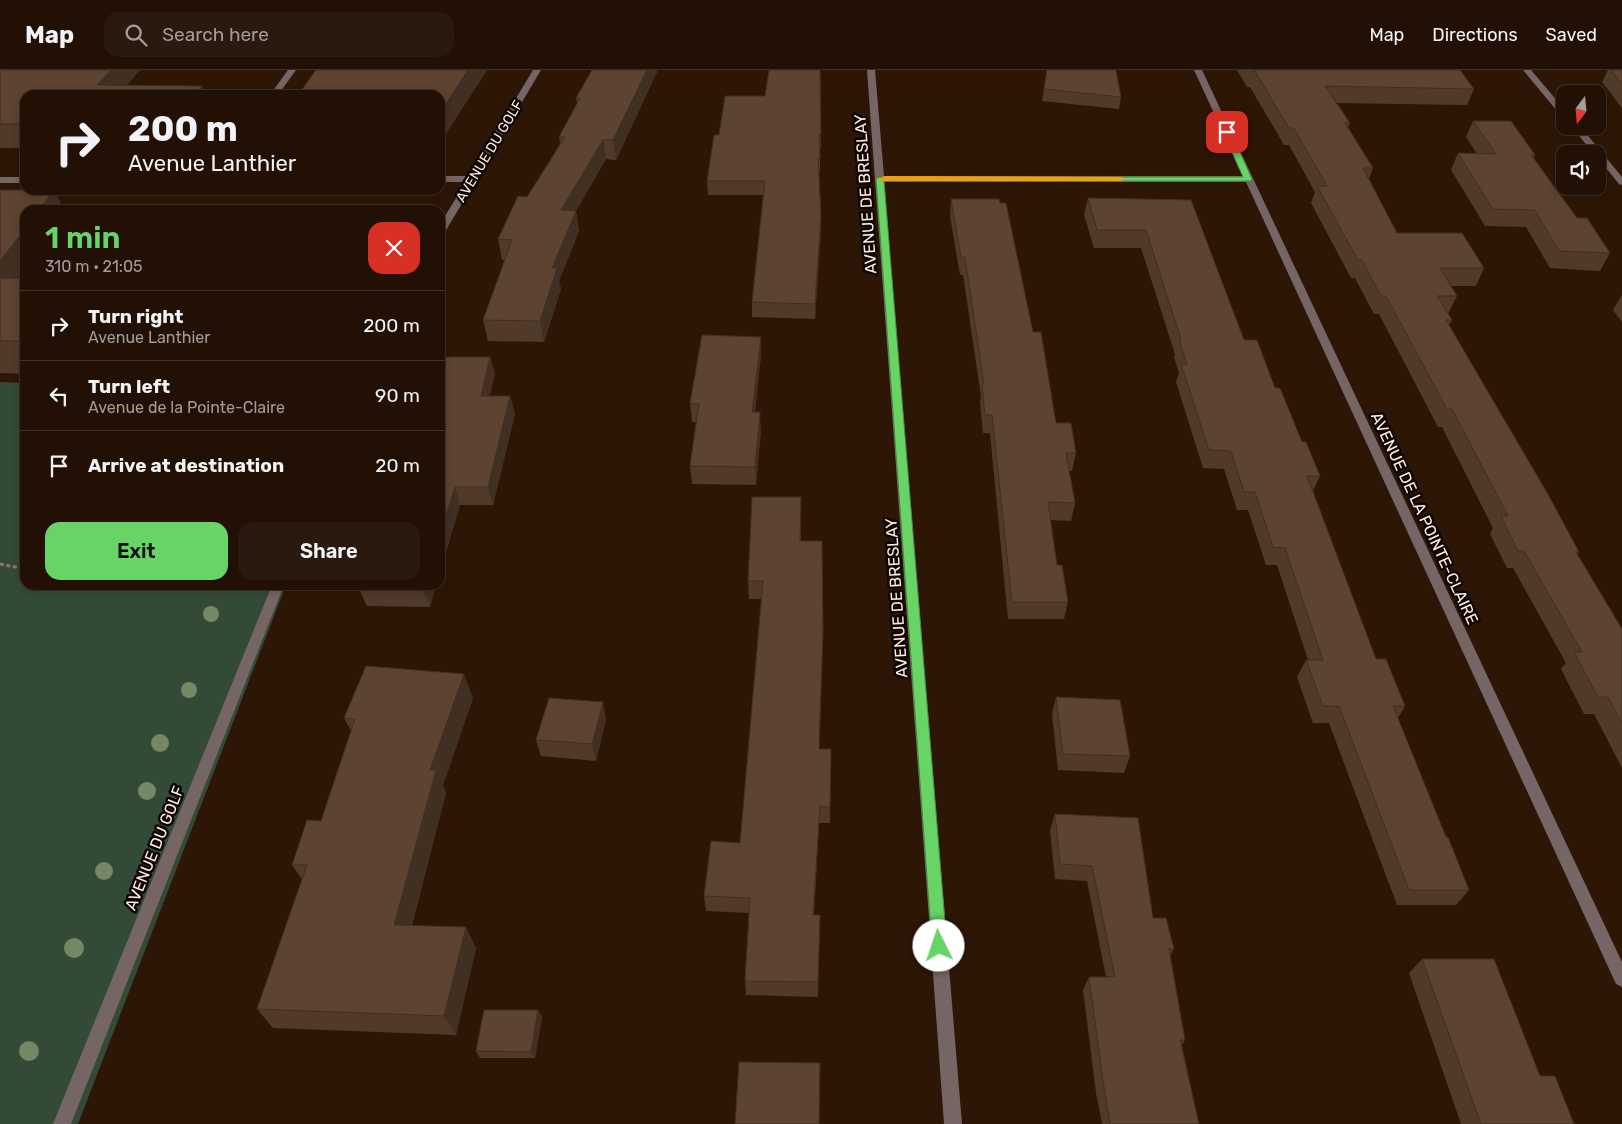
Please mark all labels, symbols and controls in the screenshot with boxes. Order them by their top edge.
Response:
search box [104,12,454,57]
text: Map [25,21,74,49]
icon: search [122,21,150,49]
text: Search here [162,23,269,46]
text: Map [1369,24,1404,46]
text: Directions [1432,24,1518,46]
text: Saved [1546,24,1597,46]
north arrow [1556,85,1606,135]
map controls [1556,85,1606,195]
street label: AVENUE DU GOLF [452,97,527,205]
text: 200 m [128,108,238,150]
icon: right [45,110,110,175]
pin [1206,111,1248,153]
street label: AVENUE DE BRESLAY [850,113,881,275]
icon: arrive [1213,118,1241,146]
button: sound [1556,145,1606,195]
text: Avenue Lanthier [128,150,296,177]
text: 1 min [45,220,120,256]
button: close [368,222,420,274]
text: 310 m · 21:05 [45,257,143,276]
text: Turn right [88,305,183,328]
icon: right [45,312,73,340]
text: 200 m [363,314,420,337]
text: Avenue Lanthier [88,328,210,347]
text: Turn left [88,375,170,398]
icon: left [45,382,73,410]
text: 90 m [375,384,420,407]
text: Avenue de la Pointe-Claire [88,398,285,417]
street label: AVENUE DE LA POINTE-CLAIRE [1367,409,1482,627]
icon: arrive [45,452,73,480]
text: Arrive at destination [88,454,284,477]
text: 20 m [375,454,420,477]
street label: AVENUE DE BRESLAY [881,517,912,679]
button: Exit [45,522,228,580]
button: Share [238,522,420,580]
street label: AVENUE DU GOLF [121,783,188,913]
position arrow [912,919,964,971]

